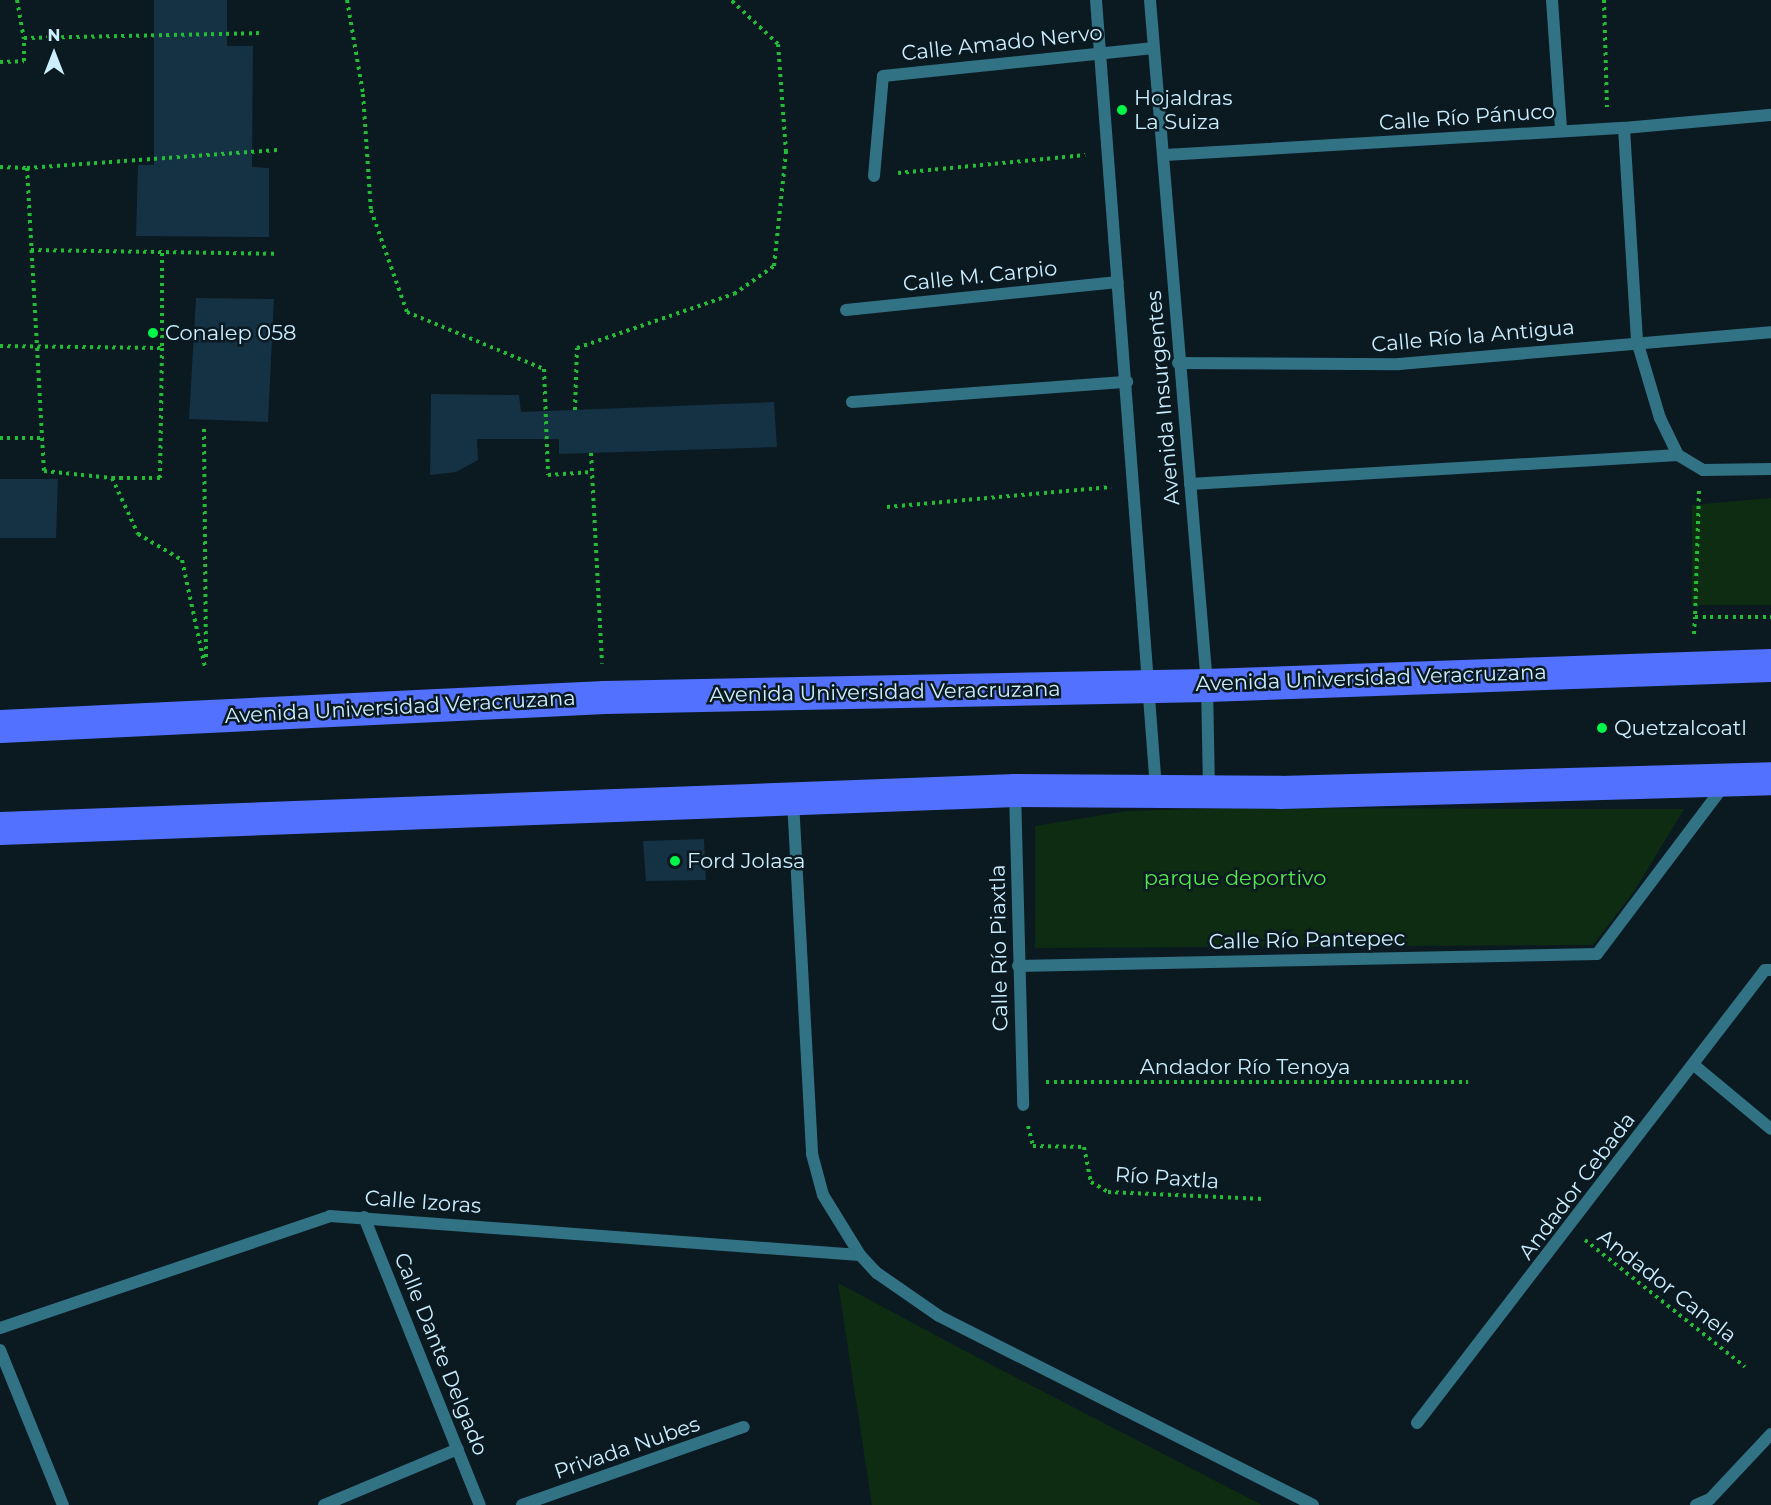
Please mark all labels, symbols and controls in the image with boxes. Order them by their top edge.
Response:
street label: Calle Amado Nervo [900,20,1104,66]
north arrow [24,24,84,84]
text: N [48,26,60,45]
place label: Hojaldras La Suiza [1134,85,1232,135]
street label: Calle Río Pánuco [1378,98,1556,136]
marker: Hojaldras La Suiza [1115,103,1129,117]
street label: Calle M. Carpio [902,255,1058,297]
street label: Avenida Insurgentes [1141,290,1185,506]
street label: Calle Río la Antigua [1370,315,1576,357]
place label: Conalep 058 [165,320,296,346]
marker: Conalep 058 [146,326,160,340]
street label: Avenida Universidad Veracruzana [1195,659,1547,697]
street label: Avenida Universidad Veracruzana [709,676,1061,708]
street label: Avenida Universidad Veracruzana [224,685,576,729]
place label: Quetzalcoatl [1614,715,1747,741]
marker: Quetzalcoatl [1595,721,1609,735]
place label: Ford Jolasa [687,848,805,874]
marker: Ford Jolasa [668,854,682,868]
street label: Calle Río Piaxtla [985,864,1013,1032]
park label: parque deportivo [1144,865,1326,891]
street label: Calle Río Pantepec [1208,926,1406,954]
street label: Andador Río Tenoya [1140,1054,1350,1080]
street label: Andador Cebada [1514,1108,1640,1264]
street label: Río Paxtla [1114,1162,1220,1194]
street label: Calle Izoras [364,1185,482,1219]
street label: Andador Canela [1593,1224,1741,1348]
street label: Calle Dante Delgado [389,1249,493,1459]
street label: Privada Nubes [551,1411,703,1485]

